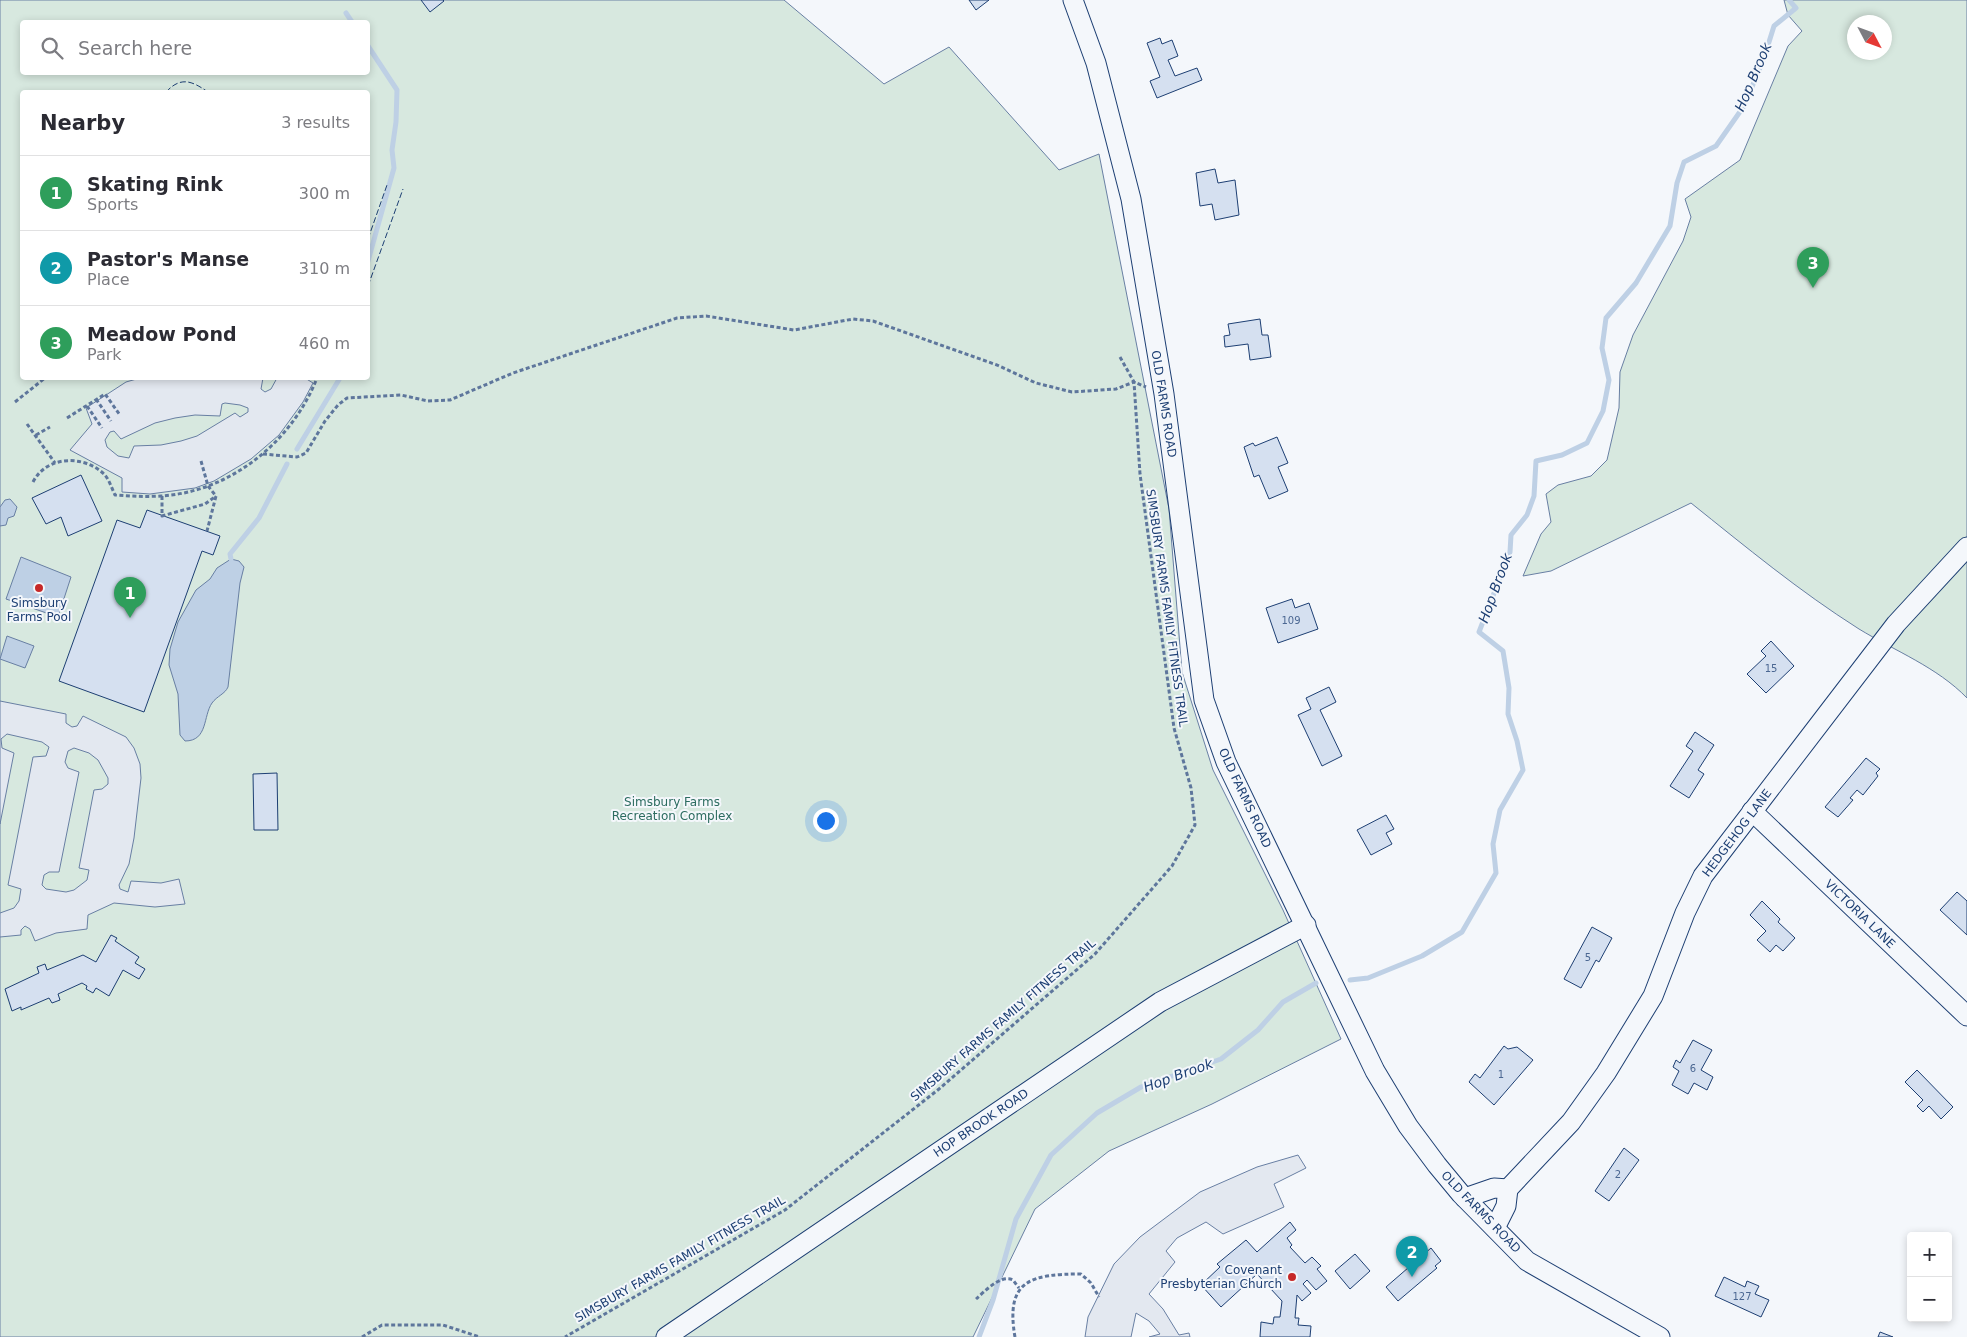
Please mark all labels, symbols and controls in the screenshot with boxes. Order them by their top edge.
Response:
north arrow [1847,15,1892,60]
search box [20,20,370,75]
icon: search [38,34,66,62]
text: Search here [78,37,192,59]
water label: Hop Brook [1731,39,1775,114]
text: Nearby [40,111,125,135]
text: 3 results [281,113,350,132]
text: Skating Rink [87,173,223,195]
text: 1 [50,184,62,203]
text: 300 m [299,184,350,203]
text: Sports [87,195,138,214]
pin: 3 [1797,247,1829,288]
text: Pastor's Manse [87,248,249,270]
text: 2 [50,259,62,278]
text: 310 m [299,259,350,278]
text: Place [87,270,130,289]
text: Meadow Pond [87,323,237,345]
text: 3 [50,334,62,353]
text: 460 m [299,334,350,353]
text: Park [87,345,122,364]
street label: OLD FARMS ROAD [1149,349,1179,459]
street label: SIMSBURY FARMS FAMILY FITNESS TRAIL [1143,488,1191,728]
water label: Hop Brook [1475,550,1515,625]
pin: 1 [114,577,146,618]
marker: Simsbury Farms Pool [33,582,45,594]
place label: Simsbury Farms Pool [7,596,71,624]
house number: 109 [1281,615,1301,626]
house number: 15 [1765,663,1777,674]
street label: OLD FARMS ROAD [1216,746,1274,850]
street label: HEDGEHOG LANE [1699,786,1775,880]
park label: Simsbury Farms Recreation Complex [612,795,732,823]
your location [813,808,839,834]
street label: VICTORIA LANE [1822,877,1898,951]
street label: SIMSBURY FARMS FAMILY FITNESS TRAIL [908,936,1098,1104]
house number: 5 [1585,952,1591,963]
water label: Hop Brook [1141,1055,1216,1095]
house number: 6 [1690,1063,1696,1074]
house number: 1 [1498,1069,1504,1080]
street label: HOP BROOK ROAD [931,1086,1031,1160]
street label: OLD FARMS ROAD [1438,1168,1524,1256]
house number: 2 [1615,1169,1621,1180]
street label: SIMSBURY FARMS FAMILY FITNESS TRAIL [573,1193,788,1325]
map controls [1907,1232,1952,1322]
button: + [1907,1232,1952,1277]
pin: 2 [1396,1236,1428,1277]
place label: Covenant Presbyterian Church [1160,1263,1282,1291]
marker: Covenant Presbyterian Church [1286,1271,1298,1283]
button: − [1907,1277,1952,1322]
house number: 127 [1732,1291,1752,1302]

